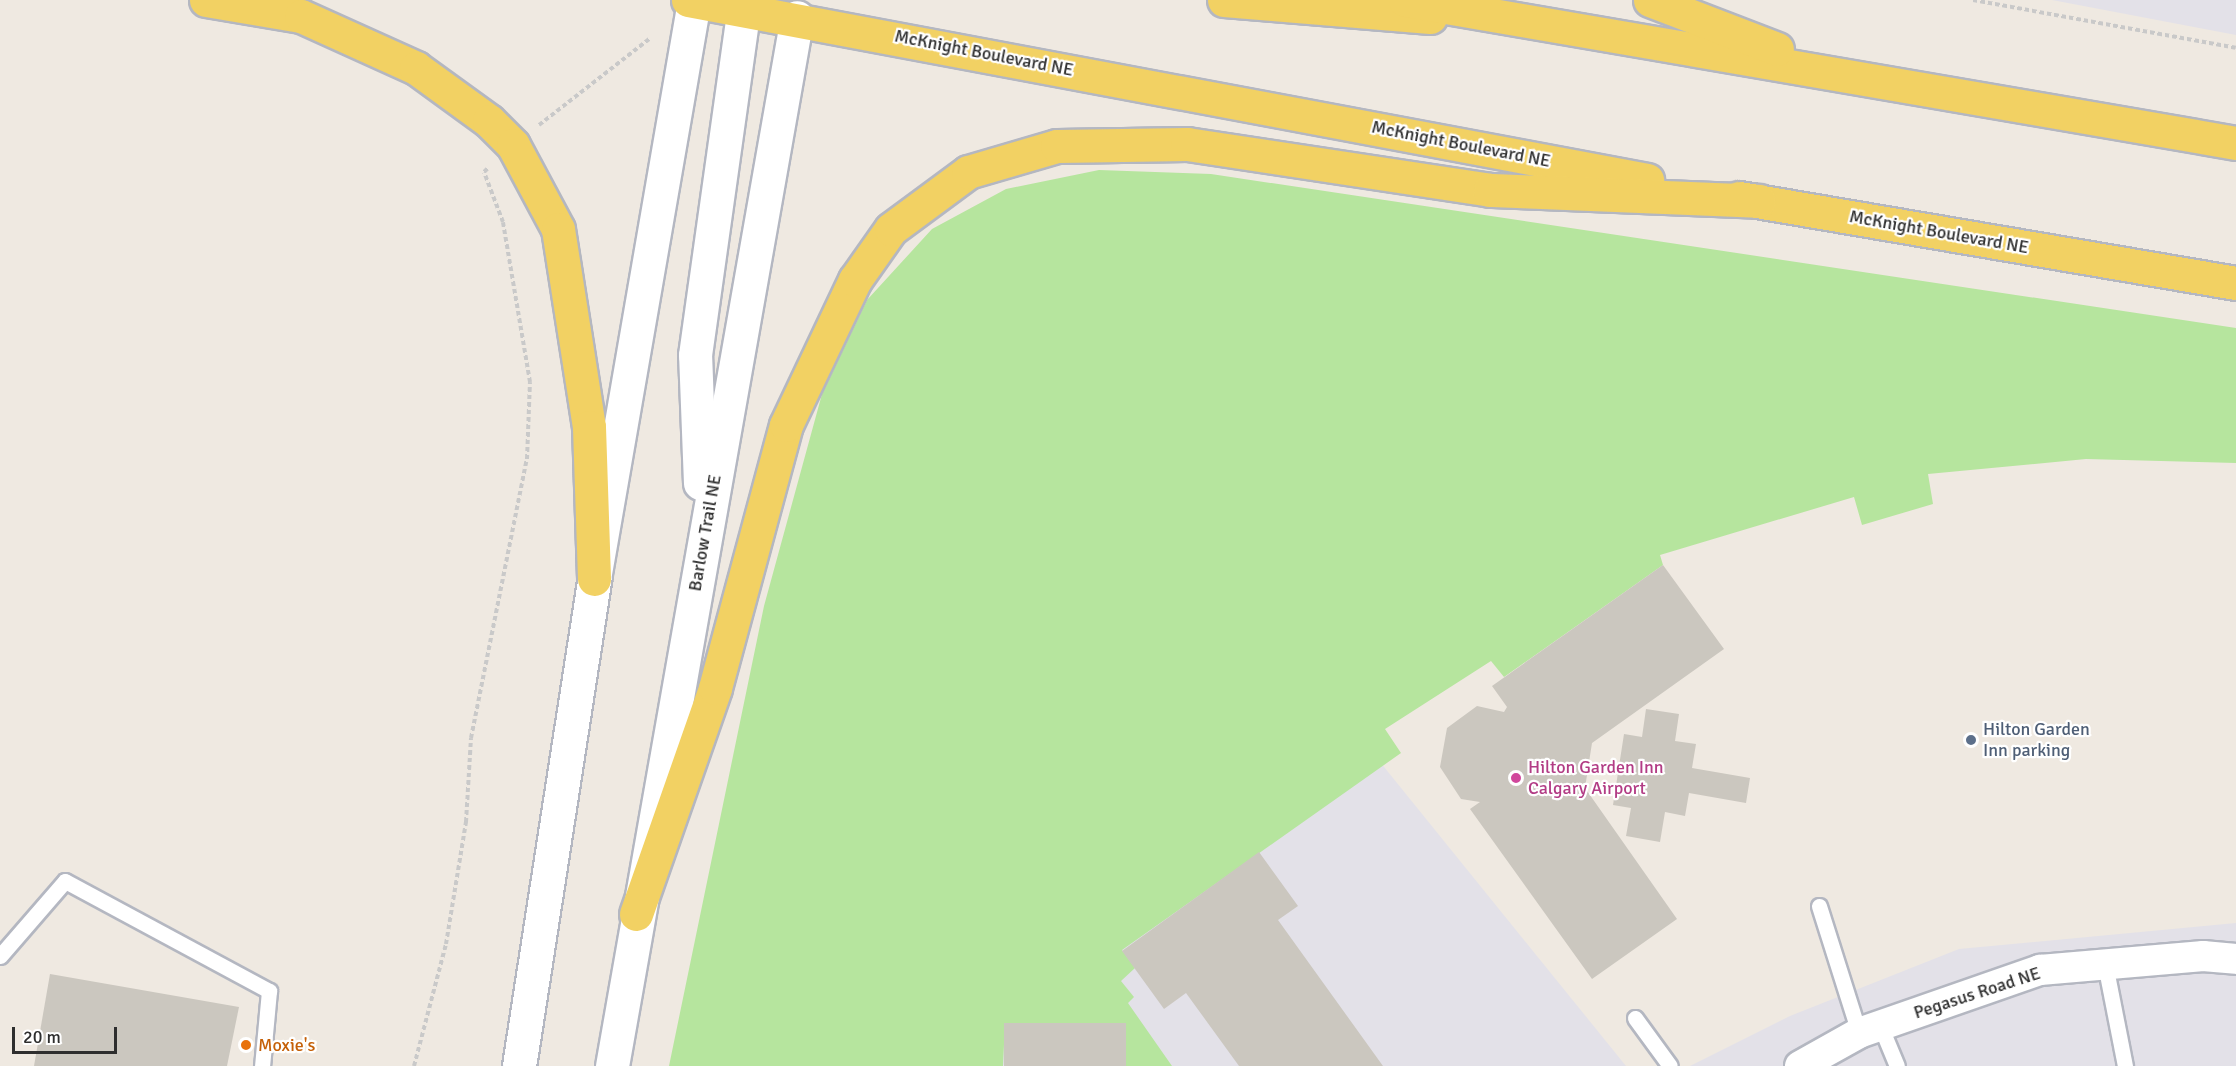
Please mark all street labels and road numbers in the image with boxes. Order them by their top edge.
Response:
street label: McKnight Boulevard NE [893,25,1075,81]
street label: McKnight Boulevard NE [1370,116,1552,172]
street label: McKnight Boulevard NE [1848,206,2030,258]
street label: Barlow Trail NE [684,473,726,593]
street label: Pegasus Road NE [1911,962,2043,1024]

